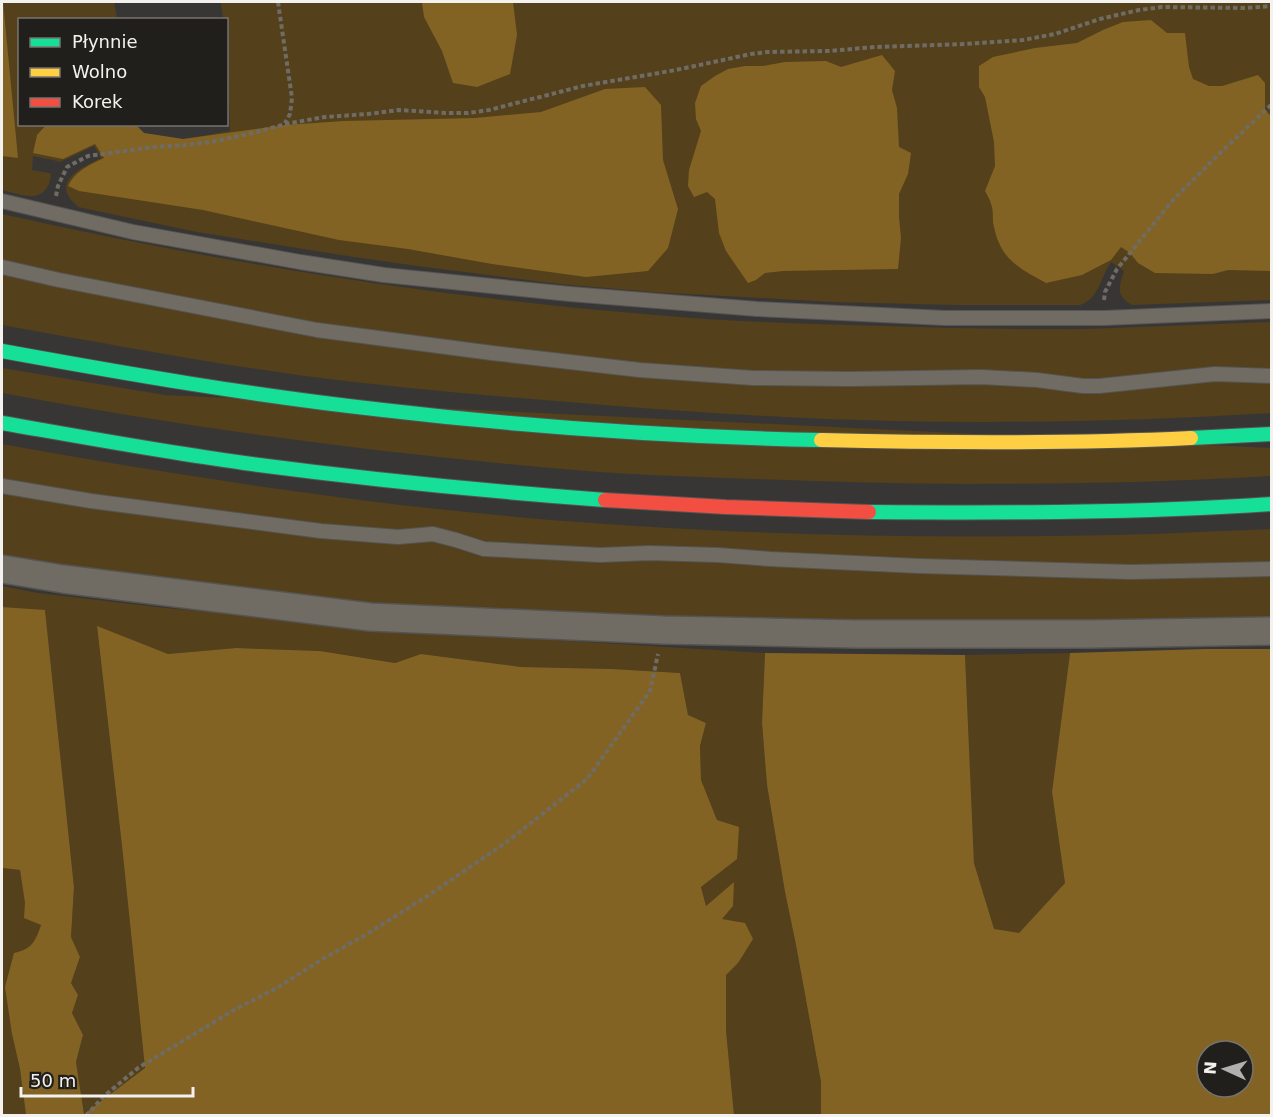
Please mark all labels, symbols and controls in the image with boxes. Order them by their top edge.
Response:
legend [18,18,228,126]
text: Płynnie [72,31,138,52]
text: Wolno [72,61,127,82]
text: Korek [72,91,123,112]
north arrow [1195,1039,1255,1099]
scale bar [21,1060,194,1098]
text: N [1201,1061,1220,1075]
text: 50 m [30,1070,76,1091]

